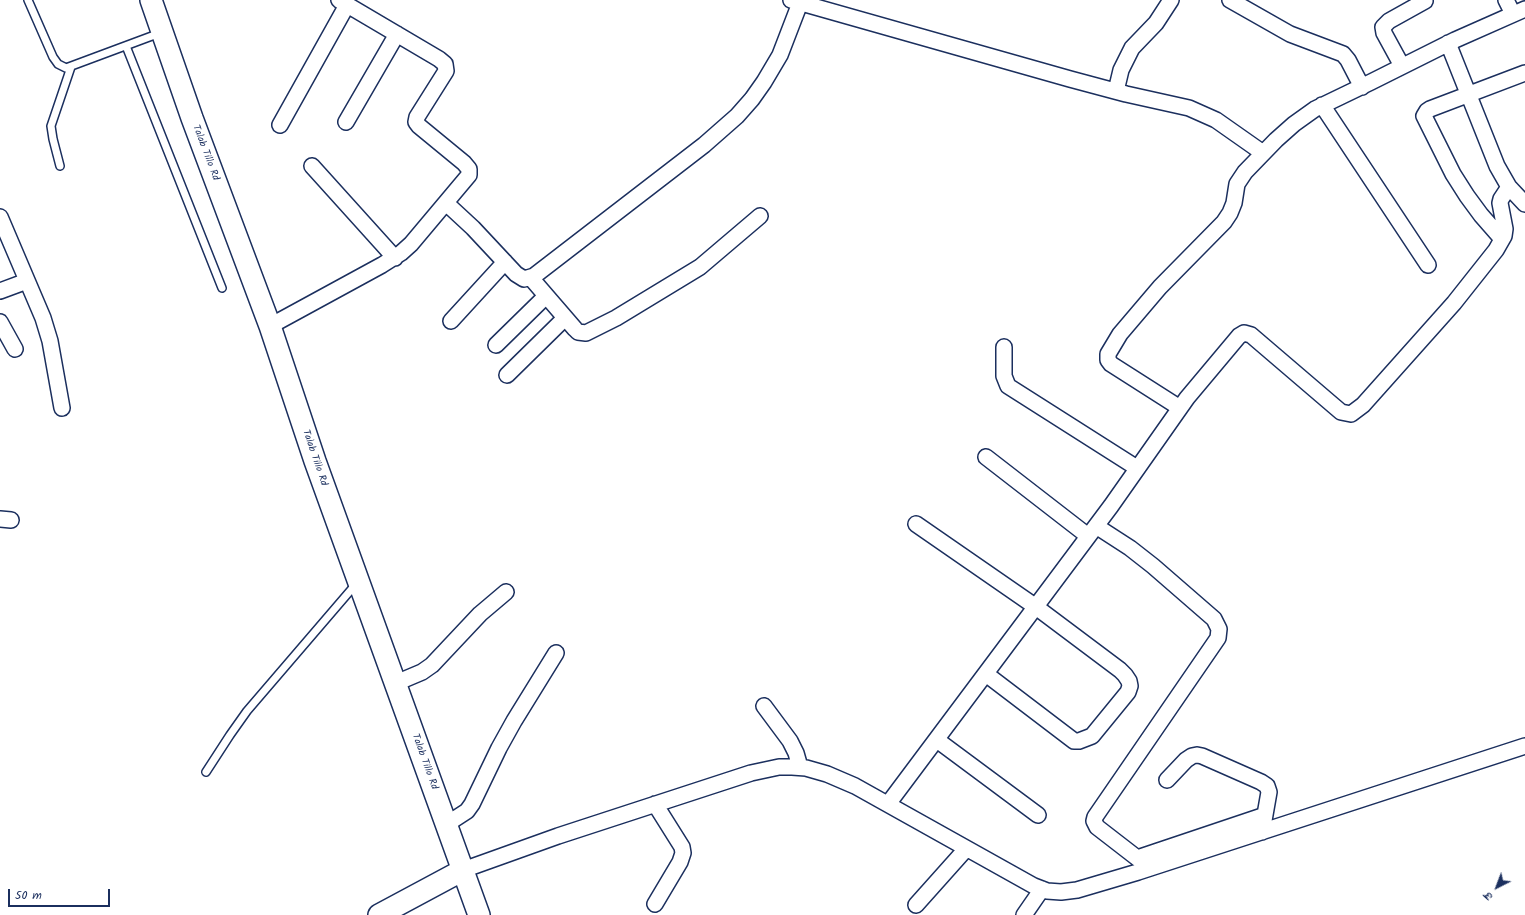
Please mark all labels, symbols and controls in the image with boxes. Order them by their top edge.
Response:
street label: Talab Tillo Rd [189,124,221,182]
street label: Talab Tillo Rd [299,428,329,488]
street label: Talab Tillo Rd [408,732,440,792]
north arrow [1477,867,1517,907]
scale bar [10,881,112,907]
text: 50 m [15,886,42,905]
text: उ [1480,887,1498,905]

